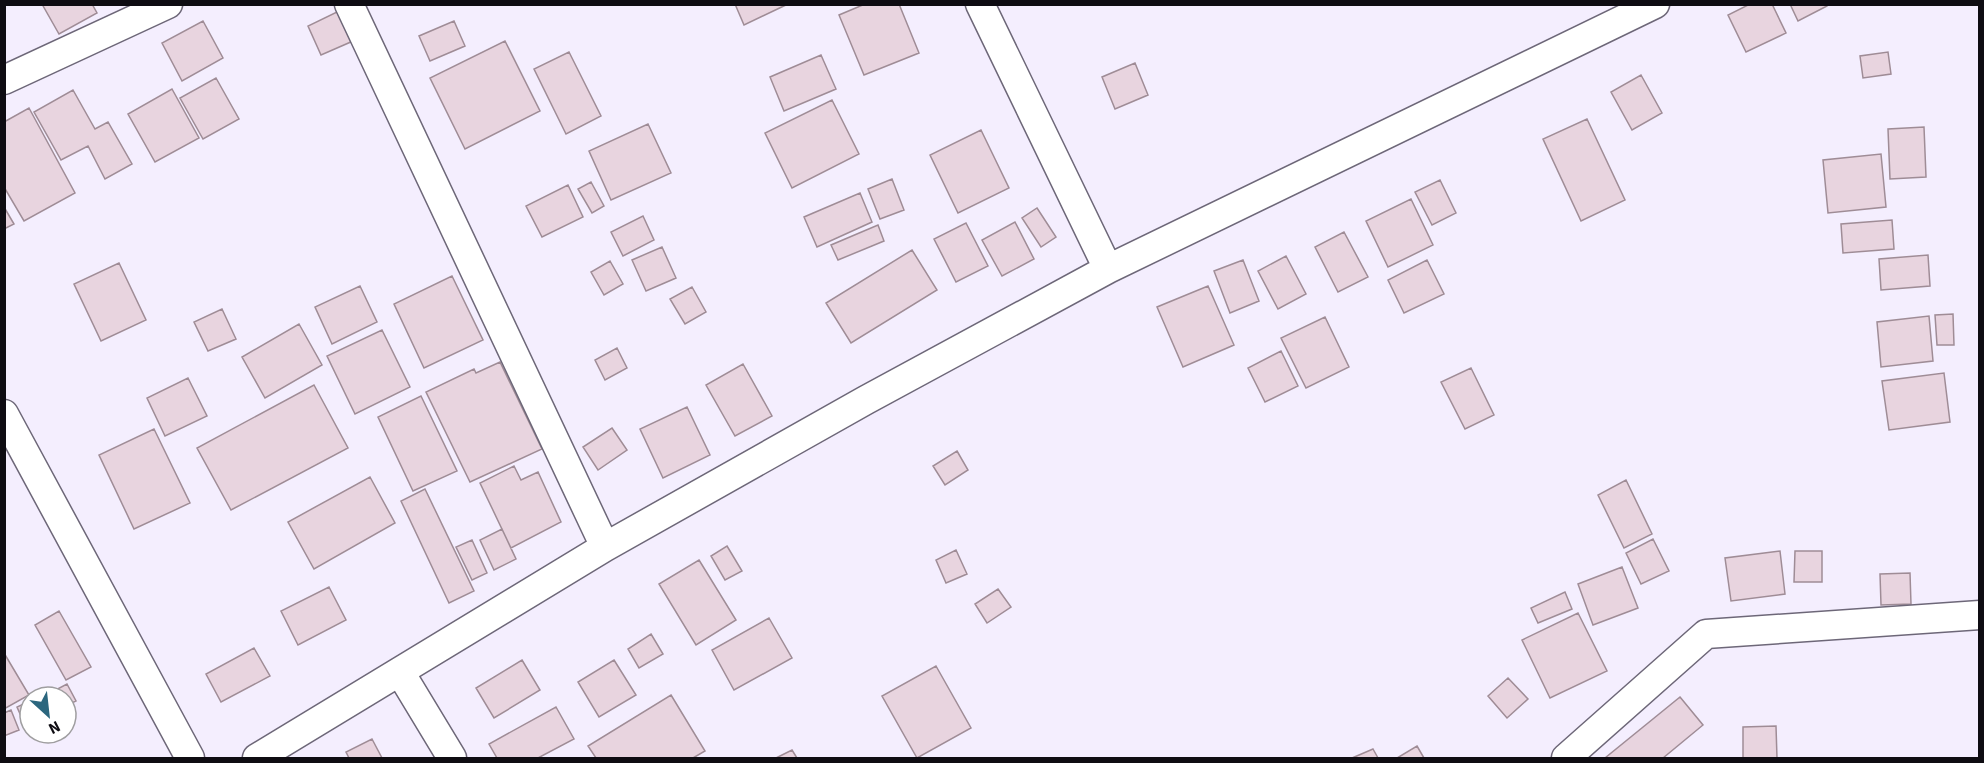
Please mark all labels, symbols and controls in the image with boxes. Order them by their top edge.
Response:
north arrow [18,685,78,745]
text: N [45,715,64,740]

